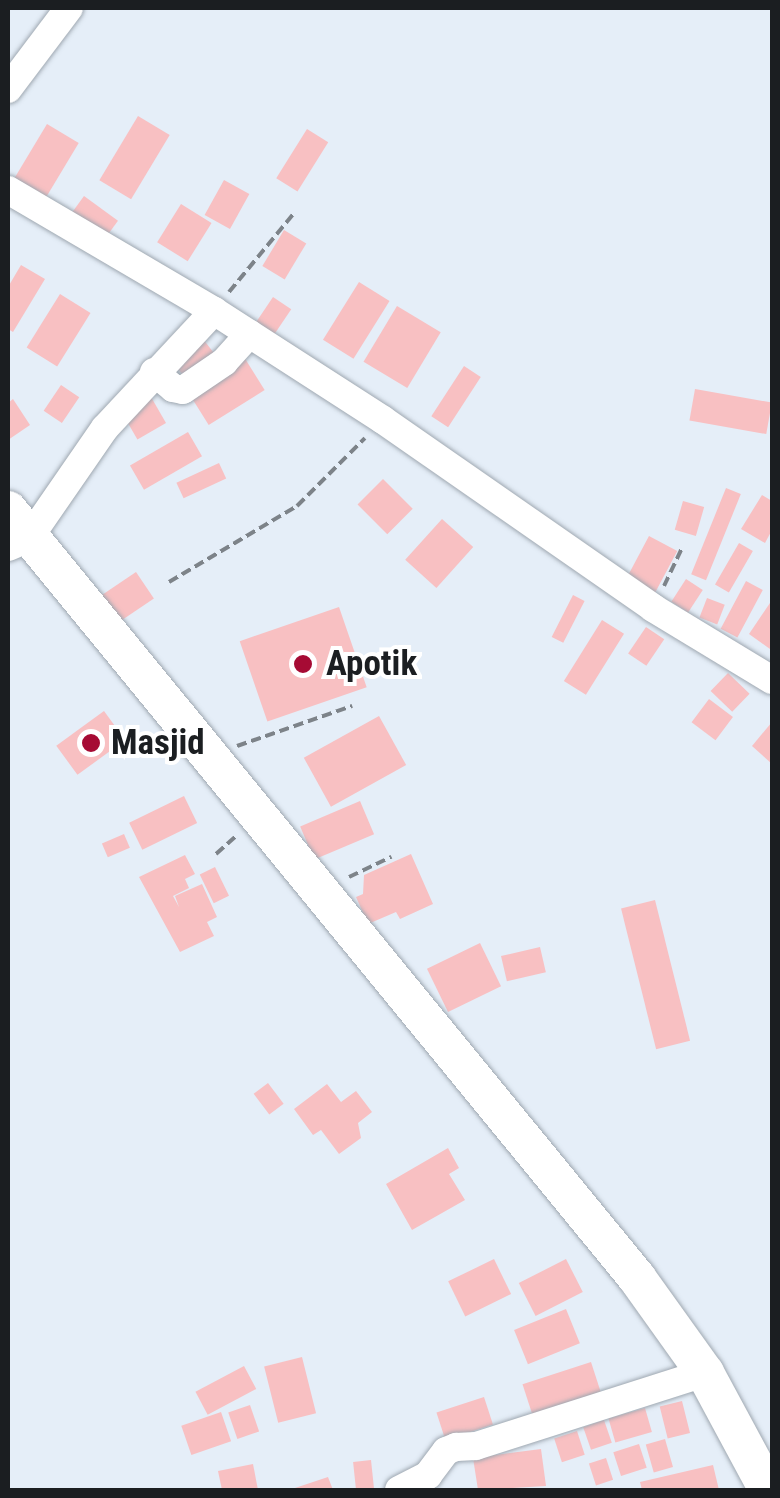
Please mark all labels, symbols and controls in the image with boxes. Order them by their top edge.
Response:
place label: Apotik [326,643,417,685]
marker: Apotik [290,651,316,677]
place label: Masjid [111,722,205,764]
marker: Masjid [80,732,102,754]

